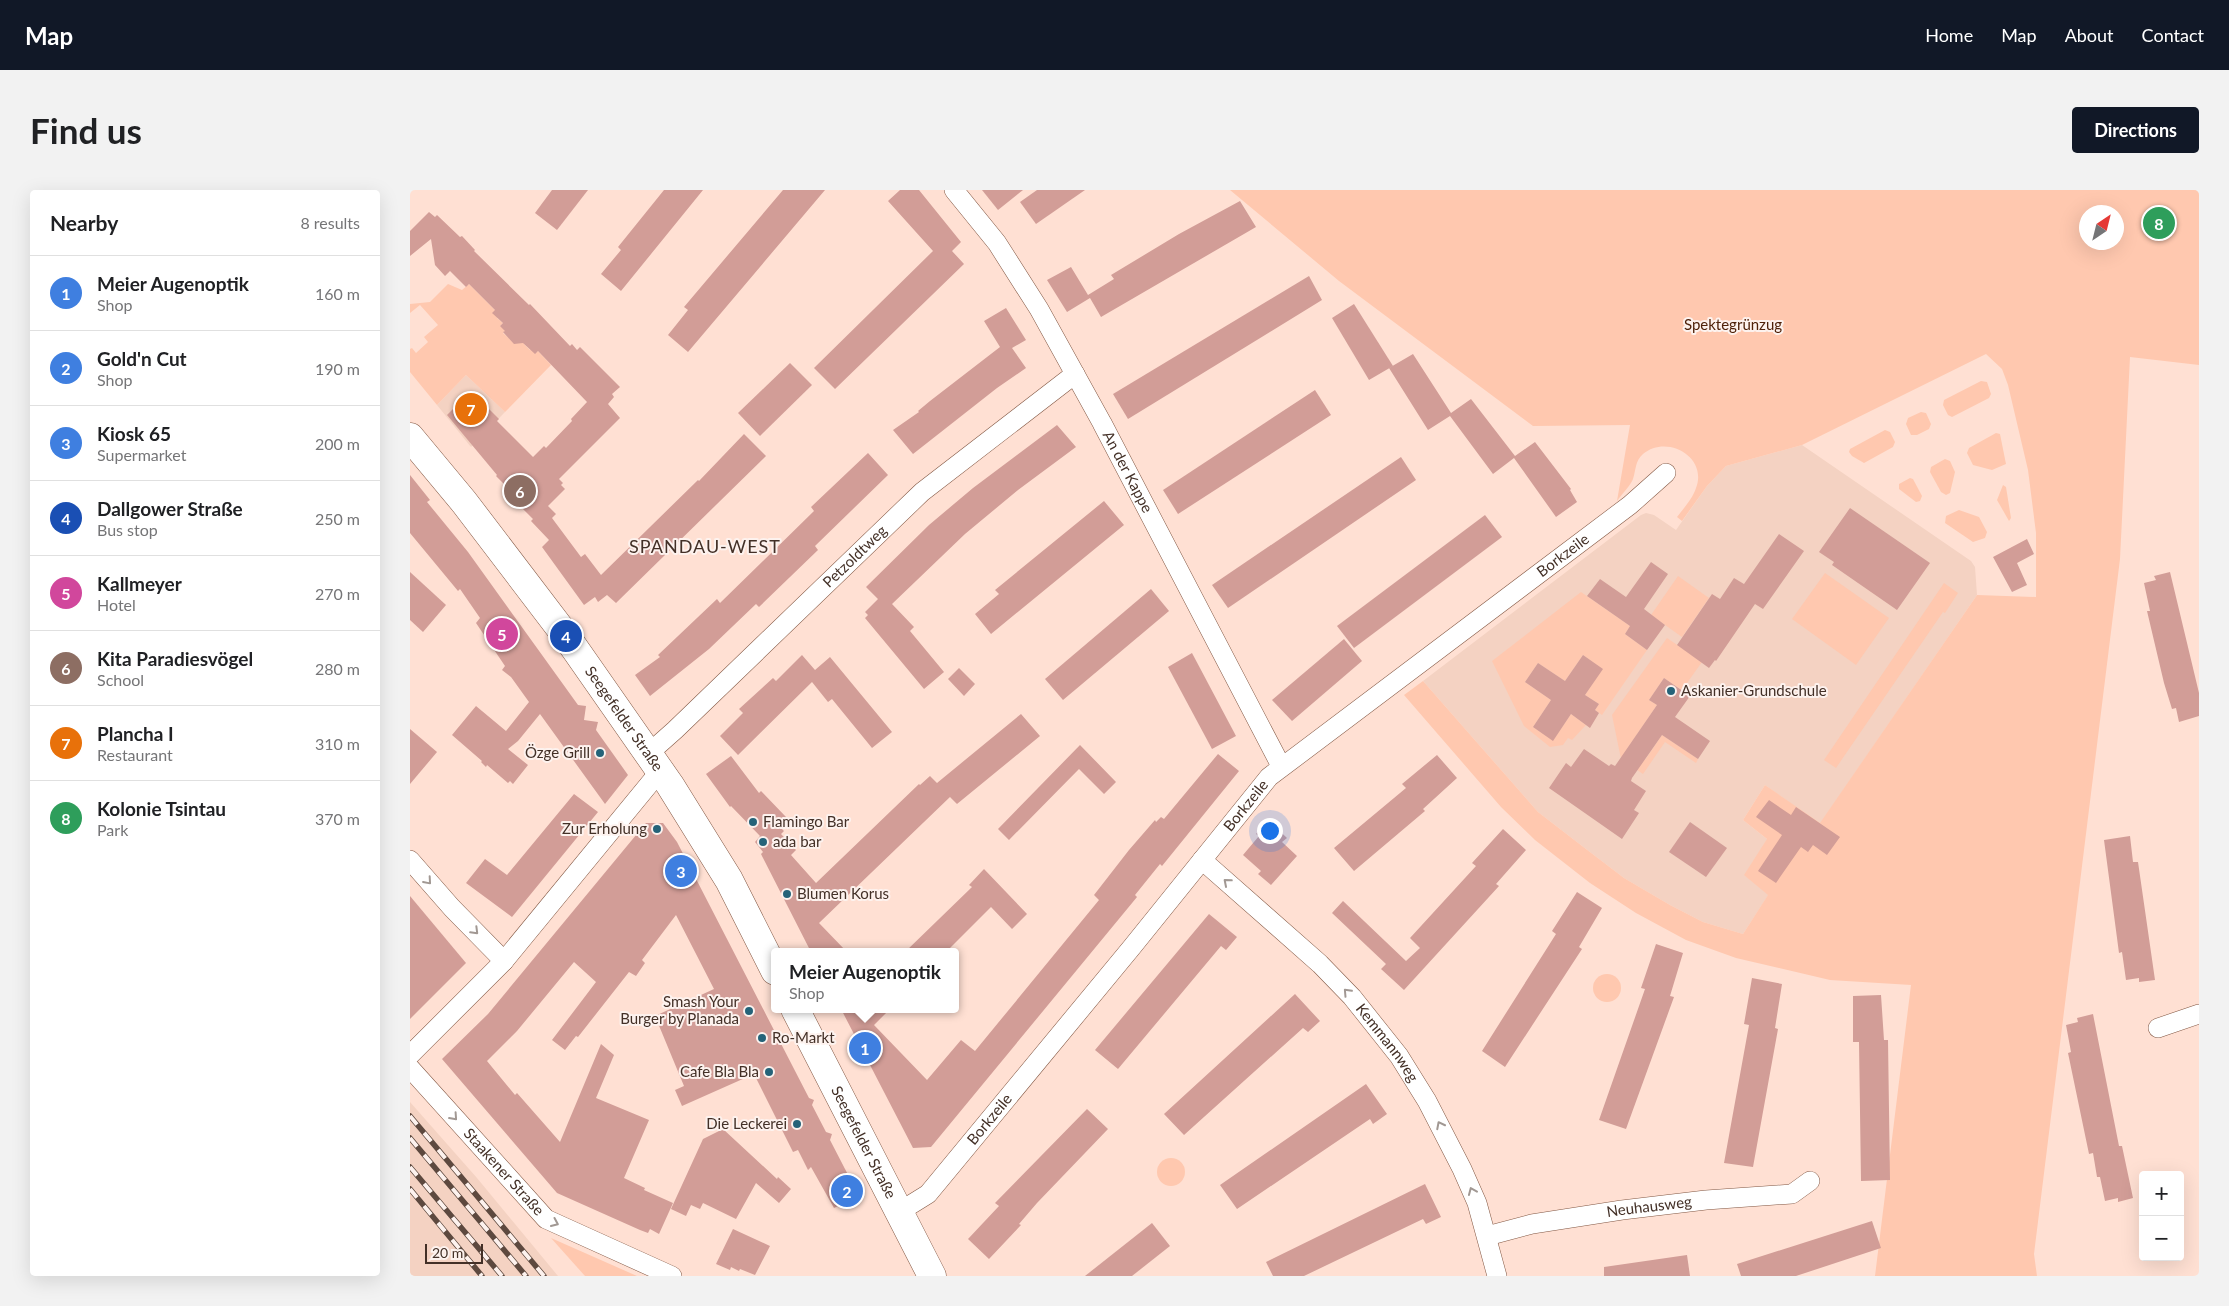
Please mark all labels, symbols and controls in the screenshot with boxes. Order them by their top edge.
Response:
text: Map [25,21,73,50]
text: Home [1925,24,1973,46]
text: Map [2001,24,2037,46]
text: About [2065,24,2114,46]
text: Contact [2142,24,2204,46]
button: Directions [2072,107,2199,153]
text: Find us [30,109,142,151]
pin: 8 [2143,204,2175,242]
north arrow [2079,205,2124,250]
text: Nearby [50,210,118,235]
text: 8 results [300,213,360,232]
text: Meier Augenoptik [97,272,249,295]
text: 1 [61,284,71,303]
text: 160 m [315,284,360,303]
text: Shop [97,295,133,314]
park label: Spektegrünzug [1684,315,1782,333]
text: Gold'n Cut [97,347,187,370]
text: 2 [61,359,71,378]
text: 190 m [315,359,360,378]
text: Shop [97,370,133,389]
pin: 7 [455,390,487,428]
text: Kiosk 65 [97,422,171,445]
street label: An der Kappe [1100,428,1157,516]
text: 3 [61,434,71,453]
text: 200 m [315,434,360,453]
text: Supermarket [97,445,186,464]
pin: 6 [504,472,536,510]
text: Dallgower Straße [97,497,243,520]
text: 4 [61,509,71,528]
text: 250 m [315,509,360,528]
text: Bus stop [97,520,158,539]
street label: Petzoldtweg [819,521,890,591]
street label: Borkzeile [1533,529,1592,580]
district label: SPANDAU-WEST [629,535,781,557]
text: Kallmeyer [97,572,182,595]
text: 5 [61,584,71,603]
text: 270 m [315,584,360,603]
text: Hotel [97,595,136,614]
pin: 5 [486,615,518,653]
pin: 4 [550,617,582,655]
text: Kita Paradiesvögel [97,647,253,670]
text: 6 [61,659,71,678]
text: 280 m [315,659,360,678]
street label: Seegefelder Straße [582,662,668,774]
text: School [97,670,144,689]
place label: Askanier-Grundschule [1681,681,1827,699]
marker: Askanier-Grundschule [1665,685,1677,697]
text: Plancha I [97,722,174,745]
text: 7 [61,734,71,753]
text: 310 m [315,734,360,753]
place label: Özge Grill [525,743,590,761]
text: Restaurant [97,745,173,764]
marker: Özge Grill [594,747,606,759]
street label: Borkzeile [1219,776,1271,834]
text: Kolonie Tsintau [97,797,226,820]
text: 8 [61,809,71,828]
text: 370 m [315,809,360,828]
place label: Flamingo Bar [763,812,850,830]
marker: Flamingo Bar [747,816,759,828]
your location [1257,818,1283,844]
place label: Zur Erholung [562,819,647,837]
text: Park [97,820,128,839]
marker: Zur Erholung [651,823,663,835]
place label: ada bar [773,832,822,850]
marker: ada bar [757,836,769,848]
pin: 3 [665,852,697,890]
one-way arrow [422,876,431,885]
one-way arrow [1224,879,1233,888]
place label: Blumen Korus [797,884,889,902]
marker: Blumen Korus [781,888,793,900]
one-way arrow [469,926,478,935]
popup [771,948,959,1013]
text: Meier Augenoptik [789,960,941,983]
text: Shop [789,983,825,1002]
one-way arrow [1344,989,1353,998]
place label: Smash Your Burger by Planada [620,992,740,1027]
street label: Kemmannweg [1353,999,1423,1085]
marker: Smash Your Burger by Planada [743,1005,755,1017]
place label: Ro-Markt [772,1028,835,1046]
pin: 1 [849,1029,881,1067]
marker: Ro-Markt [756,1032,768,1044]
place label: Cafe Bla Bla [680,1062,759,1080]
marker: Cafe Bla Bla [763,1066,775,1078]
street label: Seegefelder Straße [828,1083,901,1201]
street label: Borkzeile [963,1089,1015,1148]
one-way arrow [448,1111,457,1120]
place label: Die Leckerei [706,1114,787,1132]
marker: Die Leckerei [791,1118,803,1130]
one-way arrow [1436,1122,1446,1131]
street label: Staakener Straße [461,1124,548,1219]
map controls [2139,1171,2184,1261]
button: + [2139,1171,2184,1216]
pin: 2 [831,1172,863,1210]
one-way arrow [1467,1187,1478,1196]
street label: Neuhausweg [1605,1192,1693,1220]
button: − [2139,1216,2184,1261]
one-way arrow [550,1217,559,1228]
scale bar [425,1241,482,1264]
text: 20 m [432,1244,463,1261]

